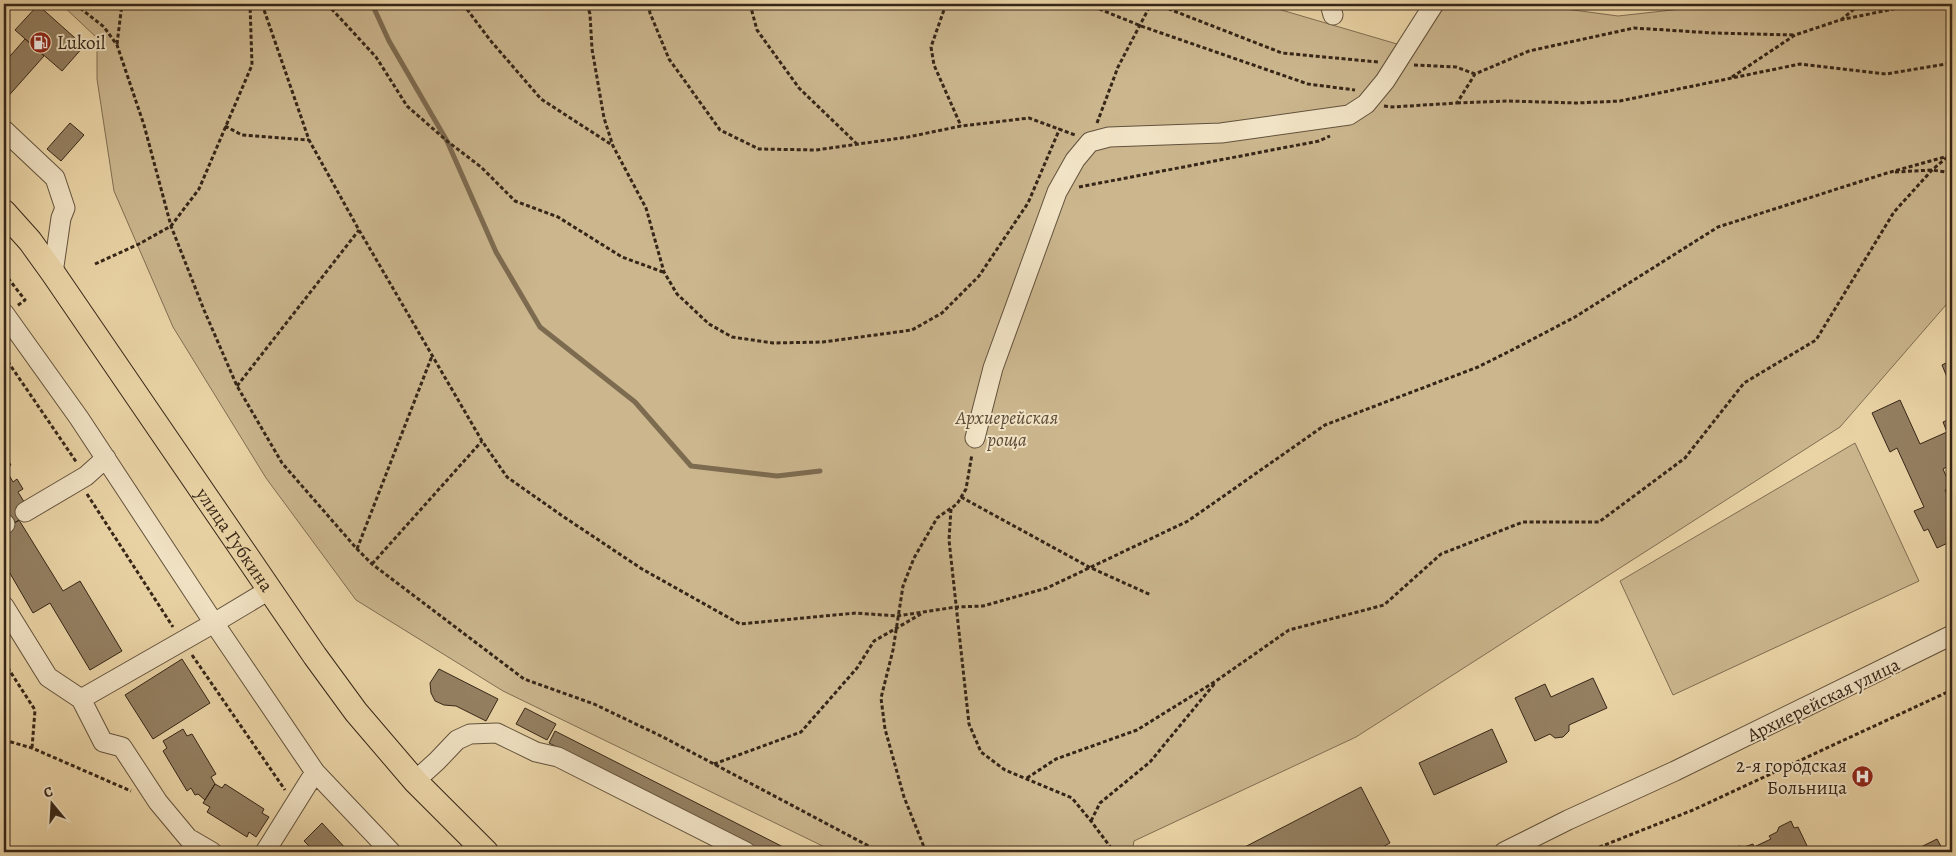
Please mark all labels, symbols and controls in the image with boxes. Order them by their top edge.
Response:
fuel station icon: Lukoil [29,30,53,54]
place label: Lukoil [57,30,106,56]
park label: Архиерейская роща [955,405,1059,453]
street label: улица Губкина [189,482,279,597]
street label: Архиерейская улица [1742,651,1904,749]
place label: 2-я городская Больница [1736,753,1847,801]
hospital icon: 2-я городская Больница [1851,764,1875,788]
north arrow [28,778,78,828]
text: С [41,782,56,802]

